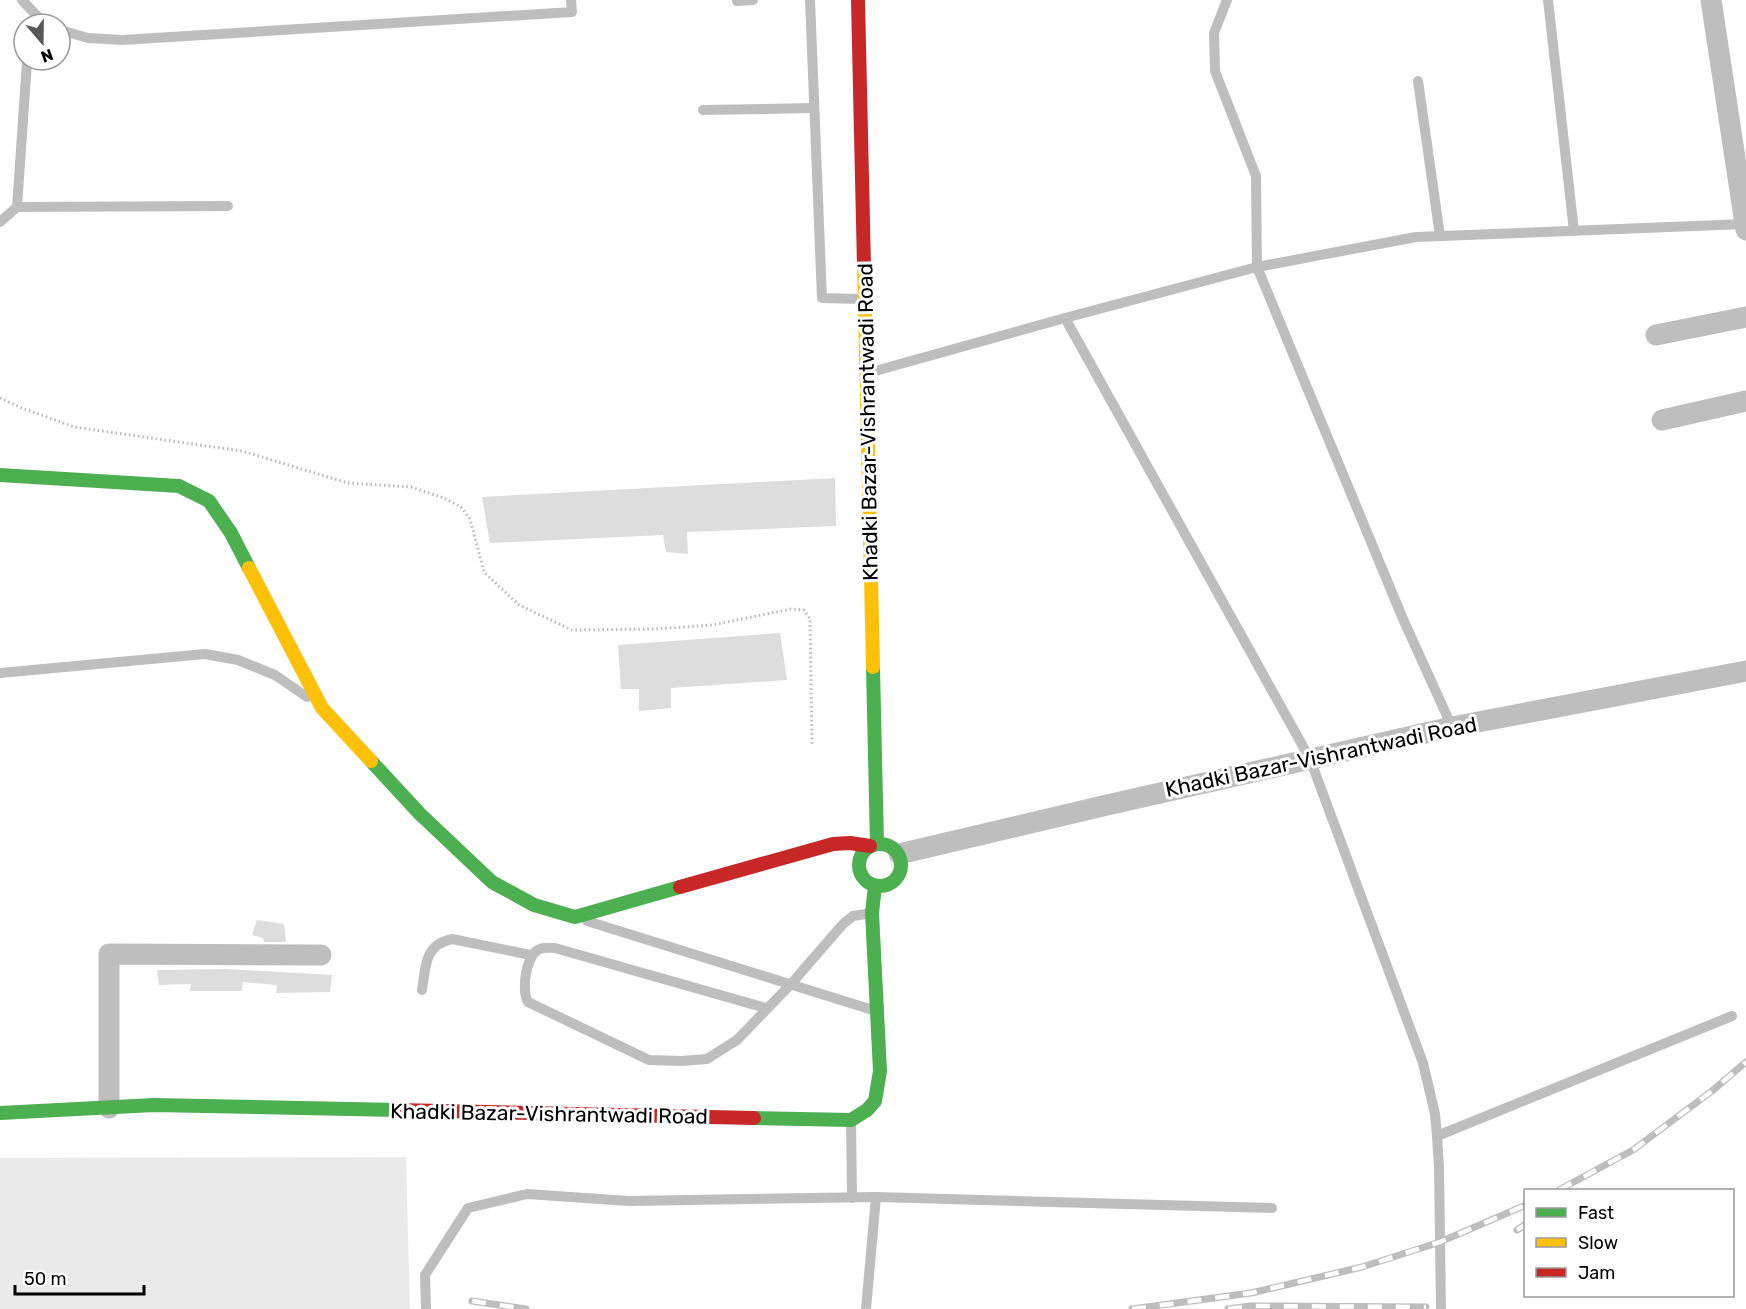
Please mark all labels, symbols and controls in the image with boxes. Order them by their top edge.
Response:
north arrow [12,12,72,72]
text: N [38,45,56,67]
street label: Khadki Bazar-Vishrantwadi Road [852,263,883,581]
street label: Khadki Bazar-Vishrantwadi Road [1163,711,1479,802]
street label: Khadki Bazar-Vishrantwadi Road [390,1098,708,1129]
legend [1524,1189,1734,1297]
text: Fast [1578,1202,1614,1224]
text: Slow [1578,1232,1618,1254]
scale bar [15,1258,144,1296]
text: Jam [1578,1262,1615,1284]
text: 50 m [24,1268,67,1290]

